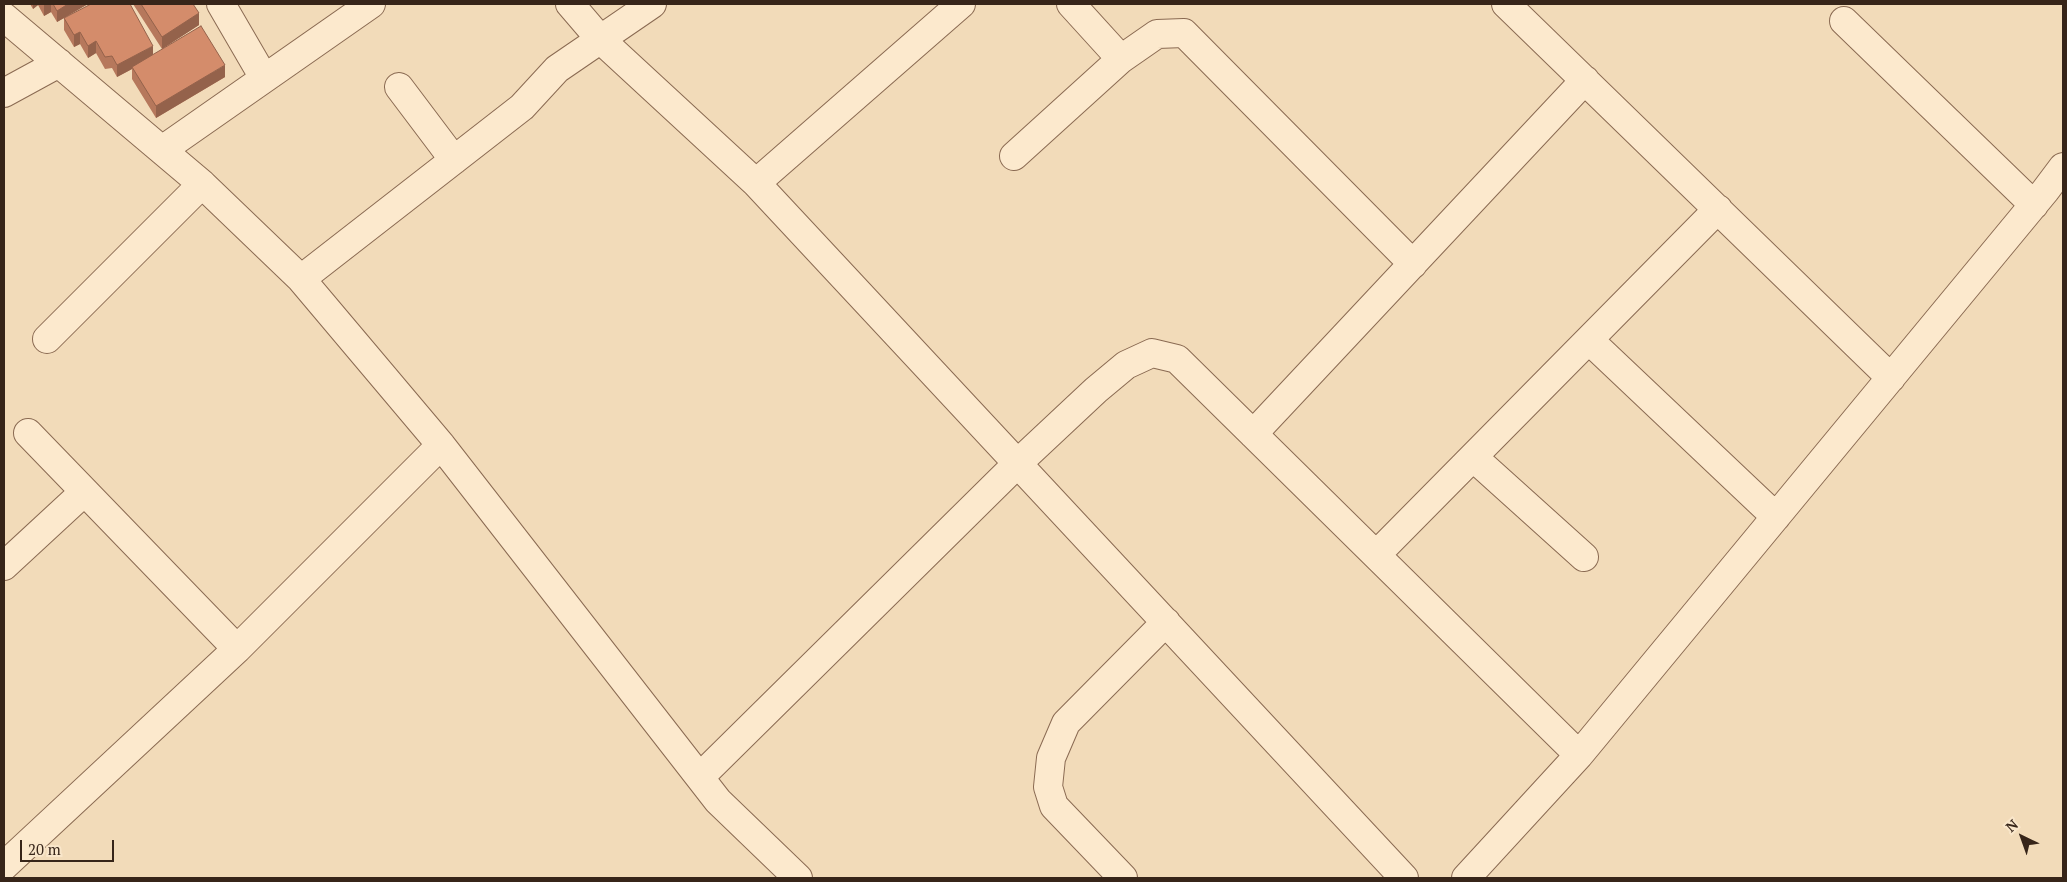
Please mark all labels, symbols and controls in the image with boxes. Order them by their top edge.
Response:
north arrow [1997,812,2047,862]
text: N [2001,815,2022,836]
scale bar [22,830,116,862]
text: 20 m [28,839,61,859]

